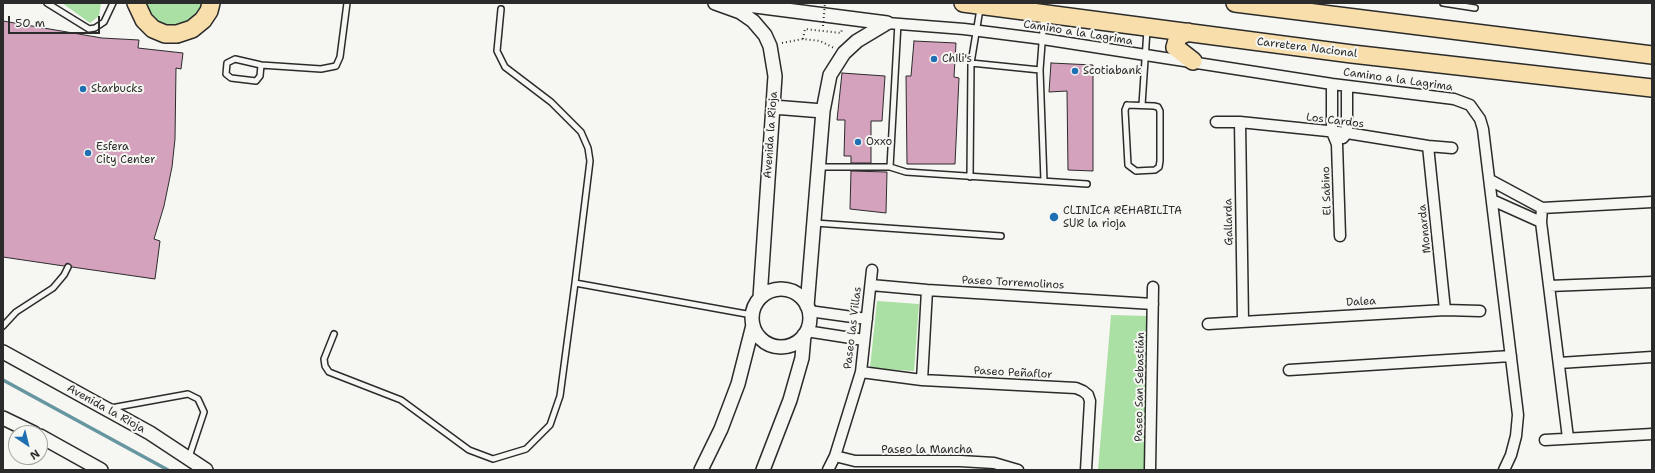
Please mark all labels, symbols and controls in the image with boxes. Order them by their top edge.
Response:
scale bar [10,8,102,34]
text: 50 m [15,15,45,31]
street label: Camino a la Lagrima [1022,18,1134,48]
street label: Carretera Nacional [1256,35,1358,61]
place label: Chili's [942,52,972,66]
marker: Chili's [929,54,939,64]
place label: Scotiabank [1083,64,1141,78]
marker: Scotiabank [1070,66,1080,76]
street label: Camino a la Lagrima [1342,66,1454,94]
place label: Starbucks [91,82,143,96]
marker: Starbucks [78,84,88,94]
street label: Avenida la Rioja [761,91,781,179]
street label: Los Cardos [1305,111,1365,131]
place label: Oxxo [866,135,892,149]
marker: Oxxo [853,137,863,147]
place label: Esfera City Center [96,140,155,166]
marker: Esfera City Center [83,148,93,158]
street label: El Sabino [1320,166,1334,216]
street label: Gallarda [1222,198,1236,246]
place label: CLINICA REHABILITA SUR la rioja [1063,204,1182,230]
street label: Monarda [1416,204,1434,254]
marker: CLINICA REHABILITA SUR la rioja [1048,211,1060,223]
street label: Paseo Torremolinos [961,274,1065,292]
street label: Paseo las Villas [841,286,865,370]
street label: Dalea [1346,295,1376,309]
street label: Paseo San Sebastián [1132,332,1148,442]
street label: Paseo Peñaflor [973,364,1053,382]
street label: Avenida la Rioja [65,382,147,436]
north arrow [8,425,48,465]
street label: Paseo la Mancha [881,443,973,457]
text: N [27,446,42,463]

